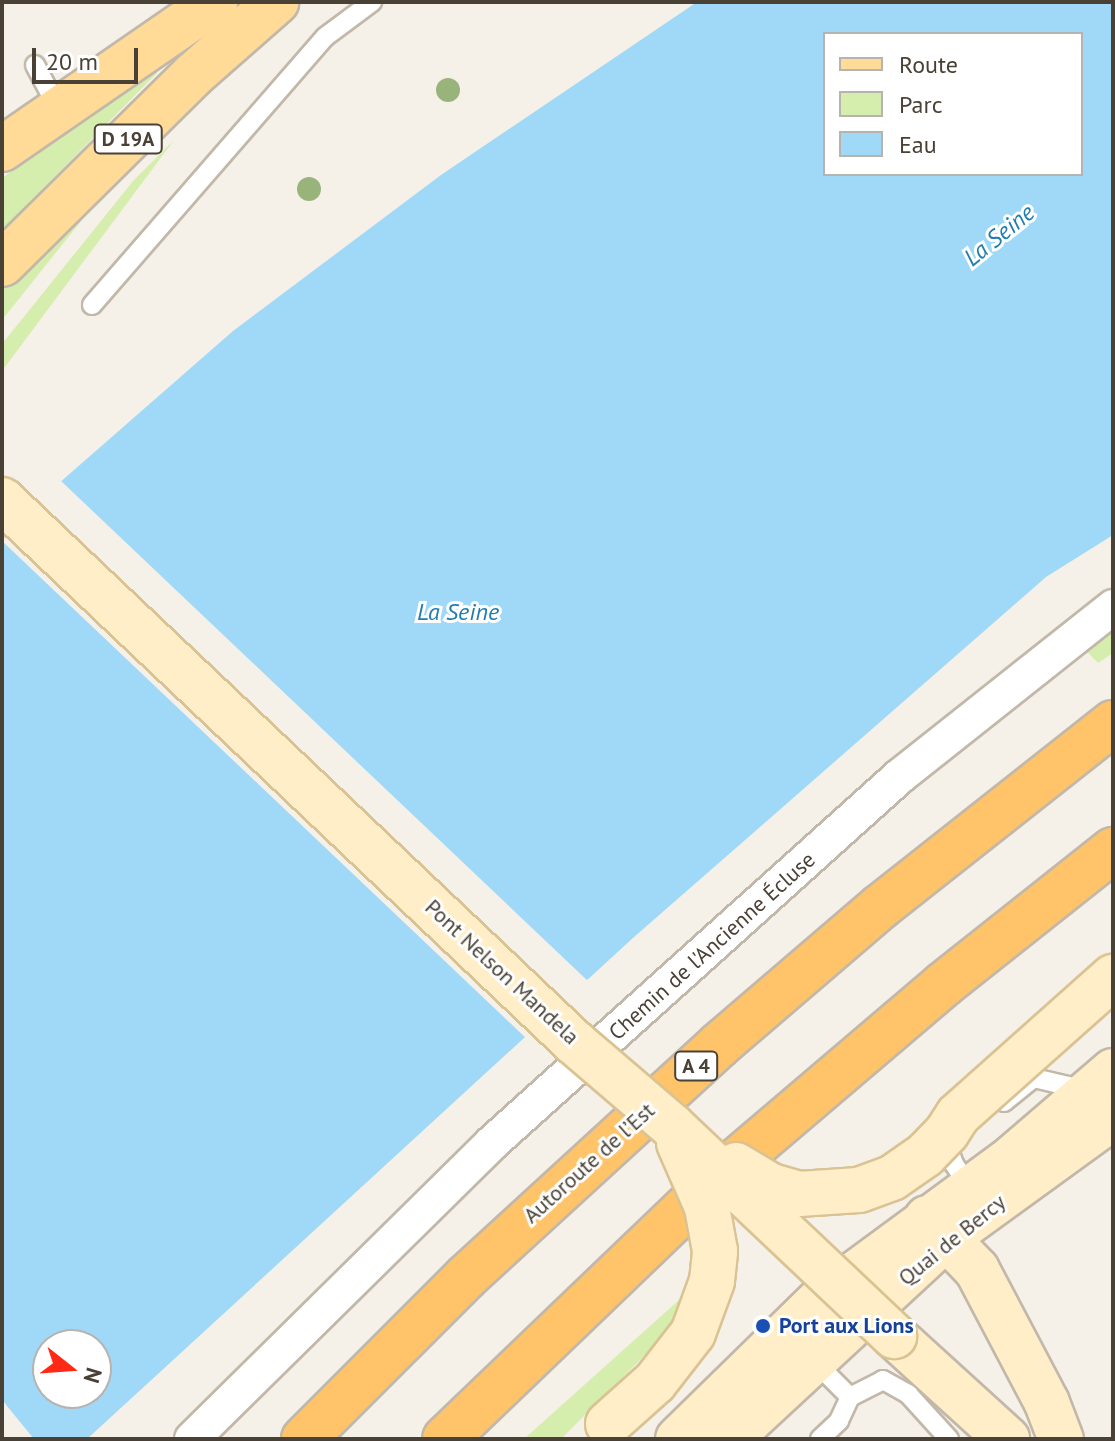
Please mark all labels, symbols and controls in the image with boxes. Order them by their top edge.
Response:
scale bar [36,32,142,82]
legend [823,32,1083,176]
text: 20 m [46,46,98,77]
text: Route [899,49,958,80]
text: Parc [899,89,942,120]
road number: D 19A [92,123,164,155]
text: Eau [899,129,937,160]
water label: La Seine [958,198,1040,272]
water label: La Seine [417,598,499,626]
street label: Chemin de l'Ancienne Écluse [603,846,821,1046]
street label: Pont Nelson Mandela [420,894,584,1050]
road number: A 4 [672,1050,720,1082]
street label: Autoroute de l’Est [518,1097,660,1229]
street label: Quai de Bercy [893,1189,1011,1291]
place label: Port aux Lions [779,1313,914,1339]
marker: Port aux Lions [754,1317,772,1335]
north arrow [32,1329,112,1409]
text: N [78,1364,109,1386]

